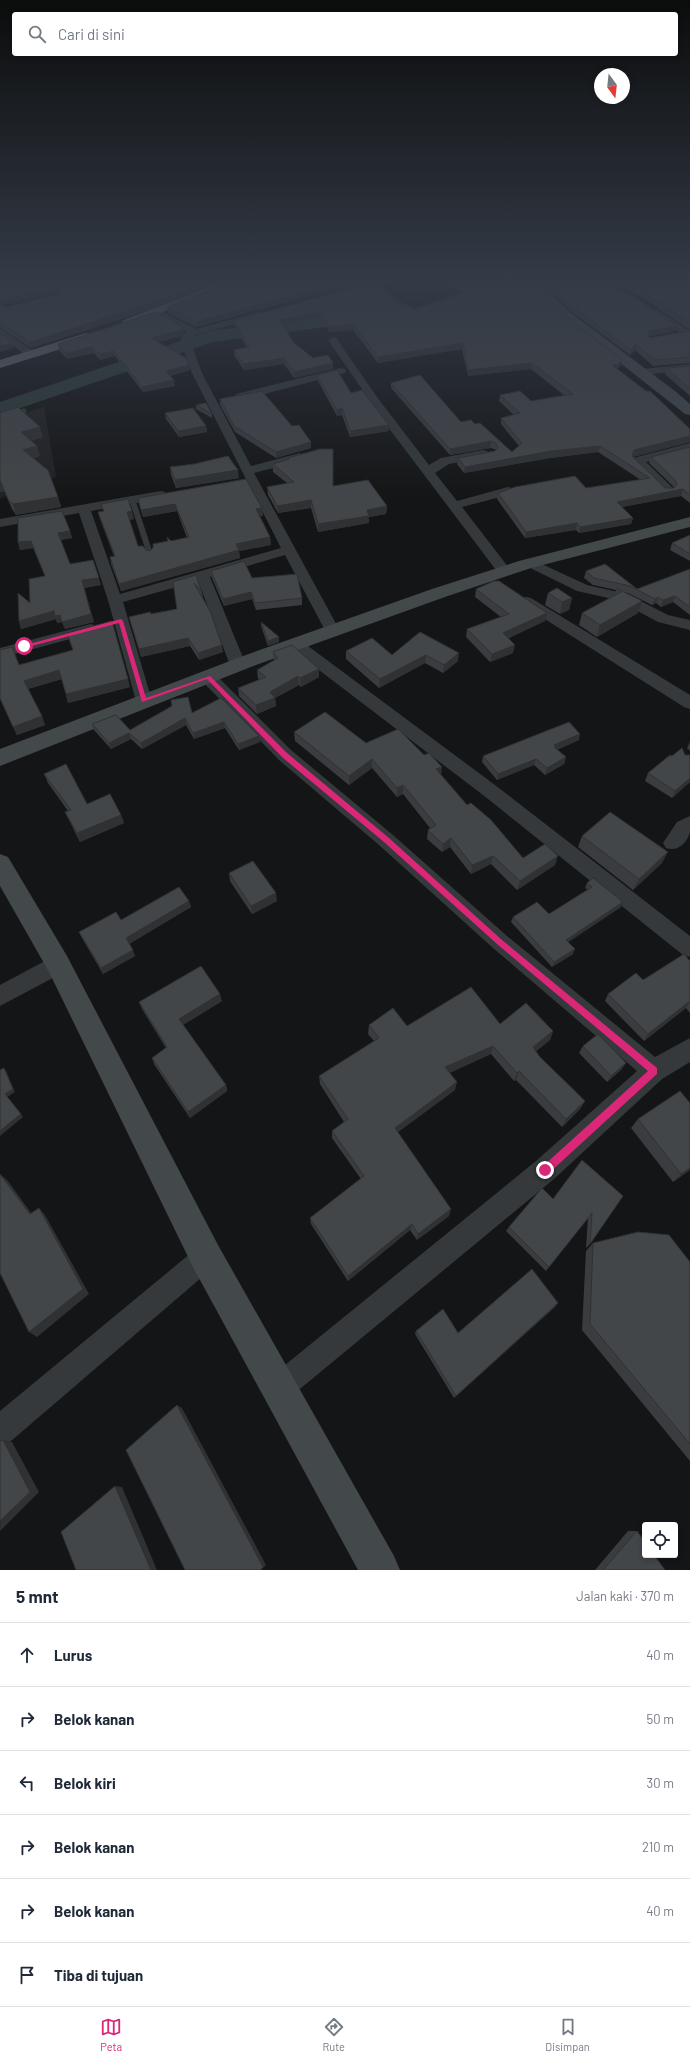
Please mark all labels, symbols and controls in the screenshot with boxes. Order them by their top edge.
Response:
search box [12,12,678,56]
icon: search [26,23,48,45]
text: Cari di sini [58,25,125,43]
north arrow [594,68,630,104]
route start [15,637,33,655]
route end [536,1161,554,1179]
map controls [642,1522,678,1558]
button: locate [642,1522,678,1558]
text: 5 mnt [16,1586,59,1606]
text: Jalan kaki · 370 m [576,1588,674,1604]
icon: ahead [16,1644,38,1666]
text: Lurus [54,1646,92,1664]
text: 40 m [646,1647,674,1663]
icon: right [16,1708,38,1730]
text: Belok kanan [54,1710,134,1728]
text: 50 m [647,1711,674,1727]
icon: left [16,1772,38,1794]
text: Belok kiri [54,1774,116,1792]
text: 30 m [647,1775,674,1791]
icon: right [16,1836,38,1858]
text: Belok kanan [54,1838,134,1856]
text: 210 m [642,1839,674,1855]
icon: right [16,1900,38,1922]
text: Belok kanan [54,1902,134,1920]
text: 40 m [646,1903,674,1919]
icon: arrive [16,1964,38,1986]
text: Tiba di tujuan [54,1966,143,1984]
tab: Peta [100,2016,122,2053]
tab: Rute [323,2016,345,2053]
tab: Disimpan [545,2016,590,2053]

